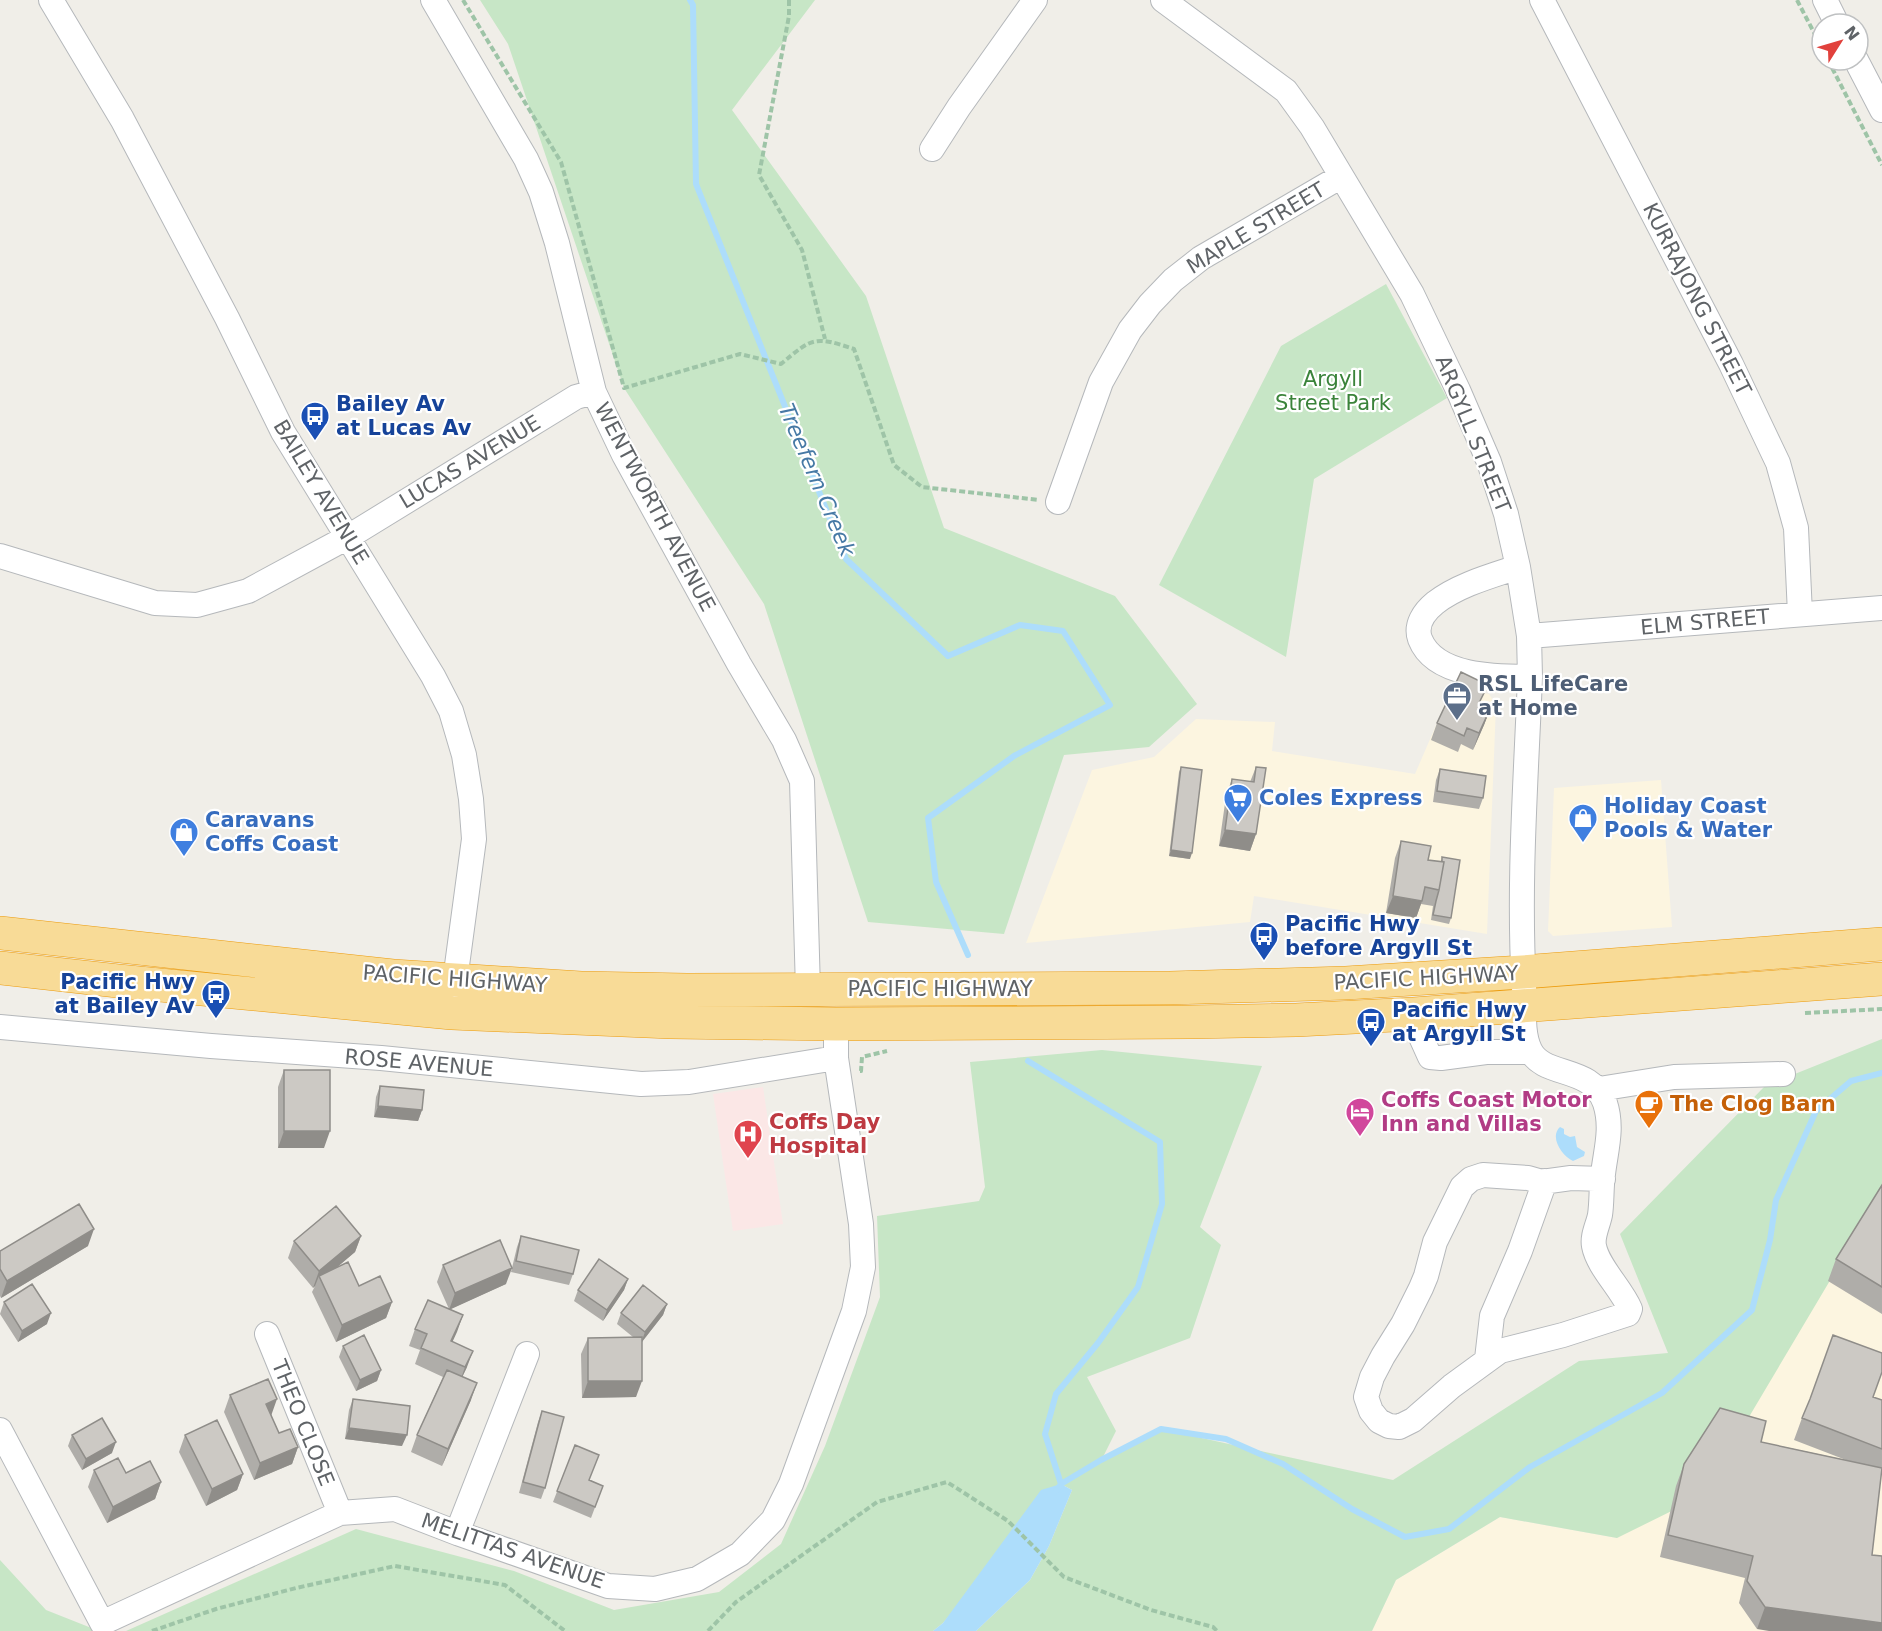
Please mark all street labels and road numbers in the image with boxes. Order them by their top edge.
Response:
street label: MAPLE STREET [1183,177,1330,279]
street label: KURRAJONG STREET [1638,199,1756,399]
street label: ARGYLL STREET [1431,352,1516,516]
street label: WENTWORTH AVENUE [590,398,720,616]
street label: LUCAS AVENUE [395,410,545,514]
street label: BAILEY AVENUE [268,415,374,569]
street label: ELM STREET [1639,604,1771,640]
street label: PACIFIC HIGHWAY [362,961,548,997]
street label: PACIFIC HIGHWAY [1333,961,1519,995]
street label: PACIFIC HIGHWAY [847,977,1033,1001]
street label: ROSE AVENUE [344,1045,494,1081]
street label: THEO CLOSE [266,1356,339,1490]
street label: MELITTAS AVENUE [418,1508,608,1594]

